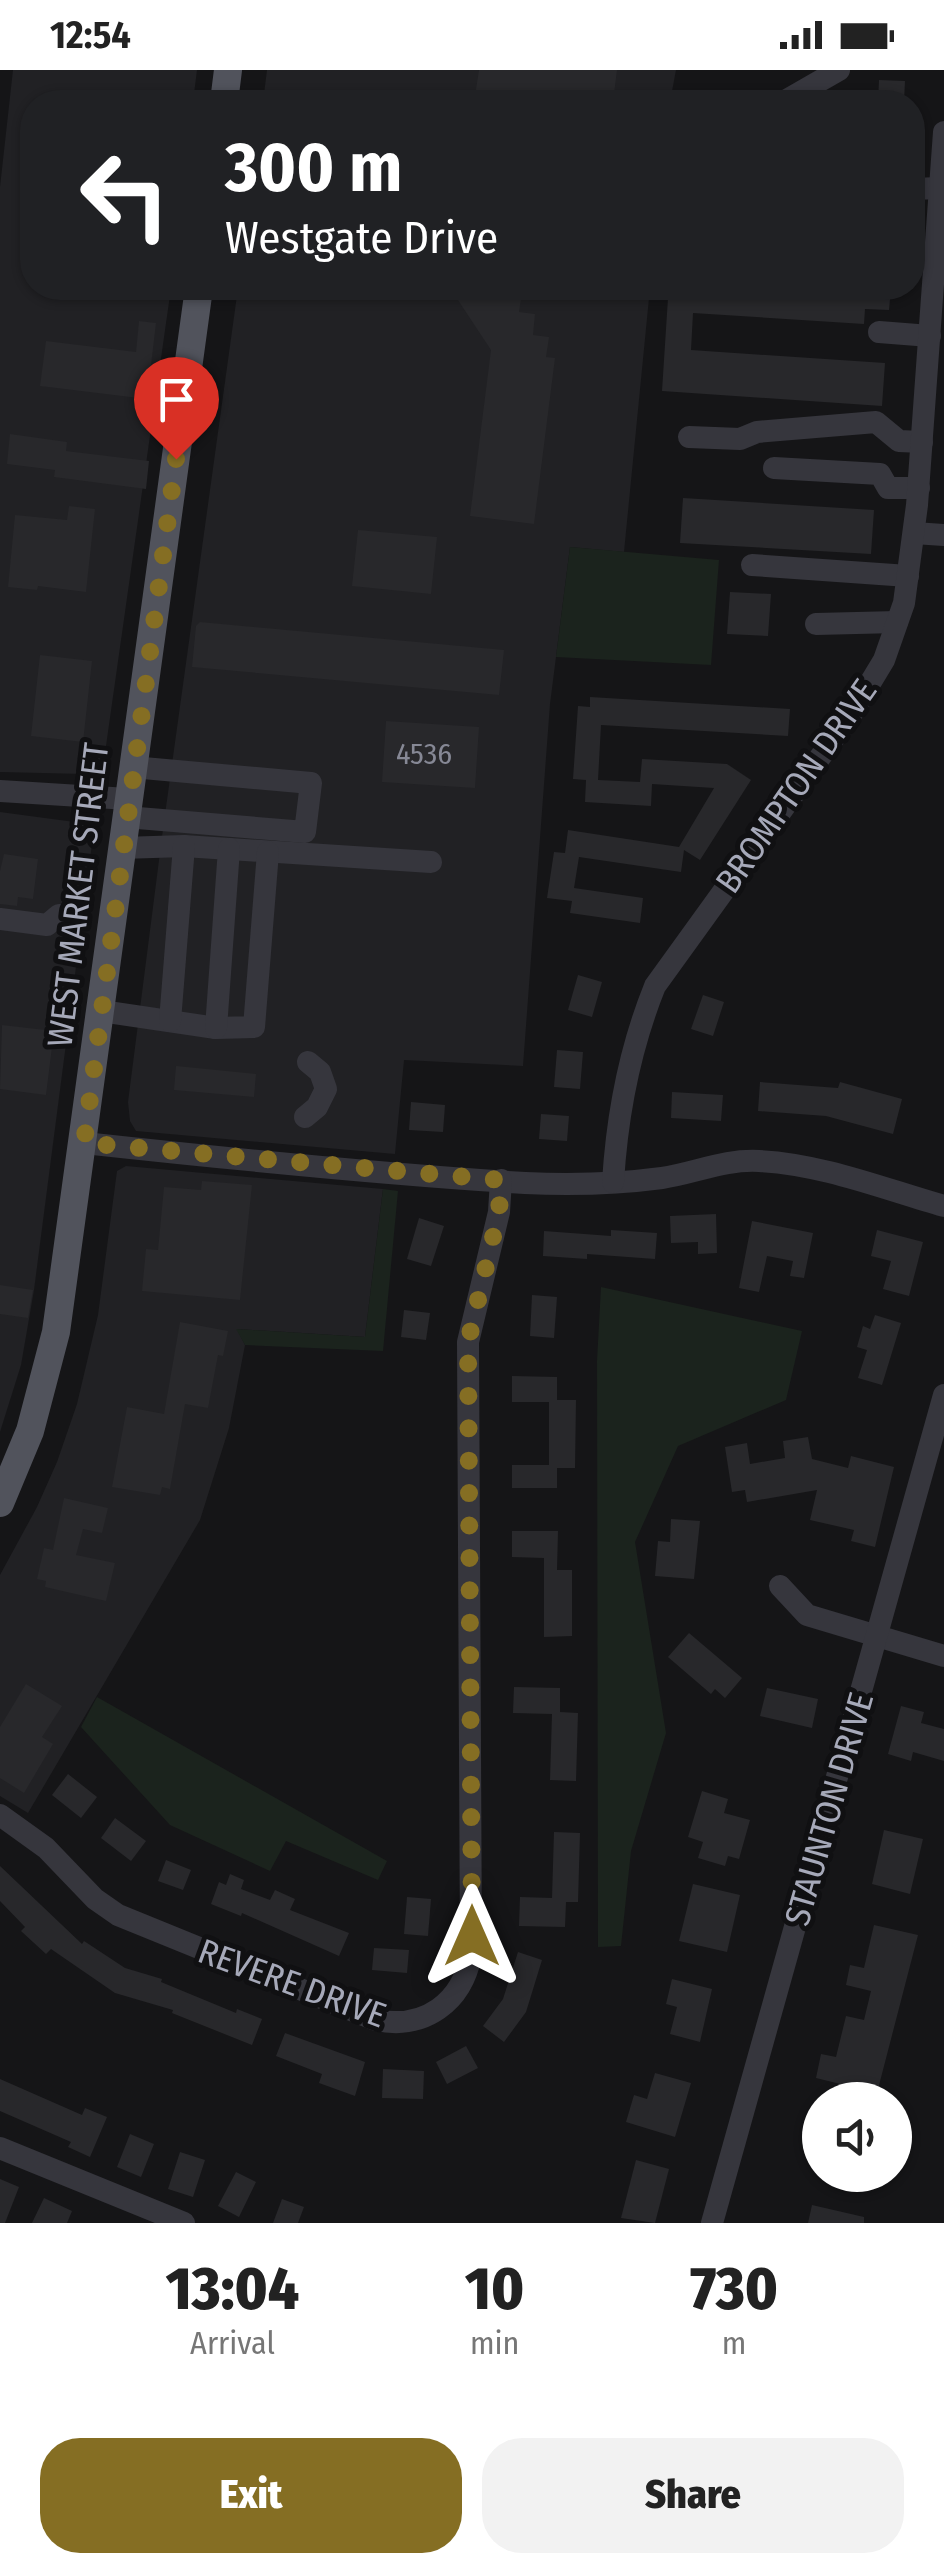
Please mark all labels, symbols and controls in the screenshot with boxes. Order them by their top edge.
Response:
text: 12:54 [50,12,131,58]
text: 300 m [225,126,403,210]
icon: left [60,130,190,260]
text: Westgate Drive [225,211,498,265]
pin [134,357,219,460]
icon: arrive [149,372,204,427]
street label: BROMPTON DRIVE [707,671,885,901]
house number: 4536 [396,736,452,772]
street label: WEST MARKET STREET [39,740,118,1049]
street label: STAUNTON DRIVE [776,1688,882,1930]
position arrow [420,1884,524,1988]
street label: REVERE DRIVE [193,1930,391,2036]
map controls [802,2082,912,2192]
button: sound [802,2082,912,2192]
text: 13:04 [166,2253,299,2325]
text: 10 [465,2253,524,2325]
text: 730 [690,2253,778,2325]
text: Arrival [190,2324,275,2362]
text: min [470,2324,519,2362]
text: m [722,2324,746,2362]
button: Exit [40,2438,462,2553]
button: Share [482,2438,904,2553]

